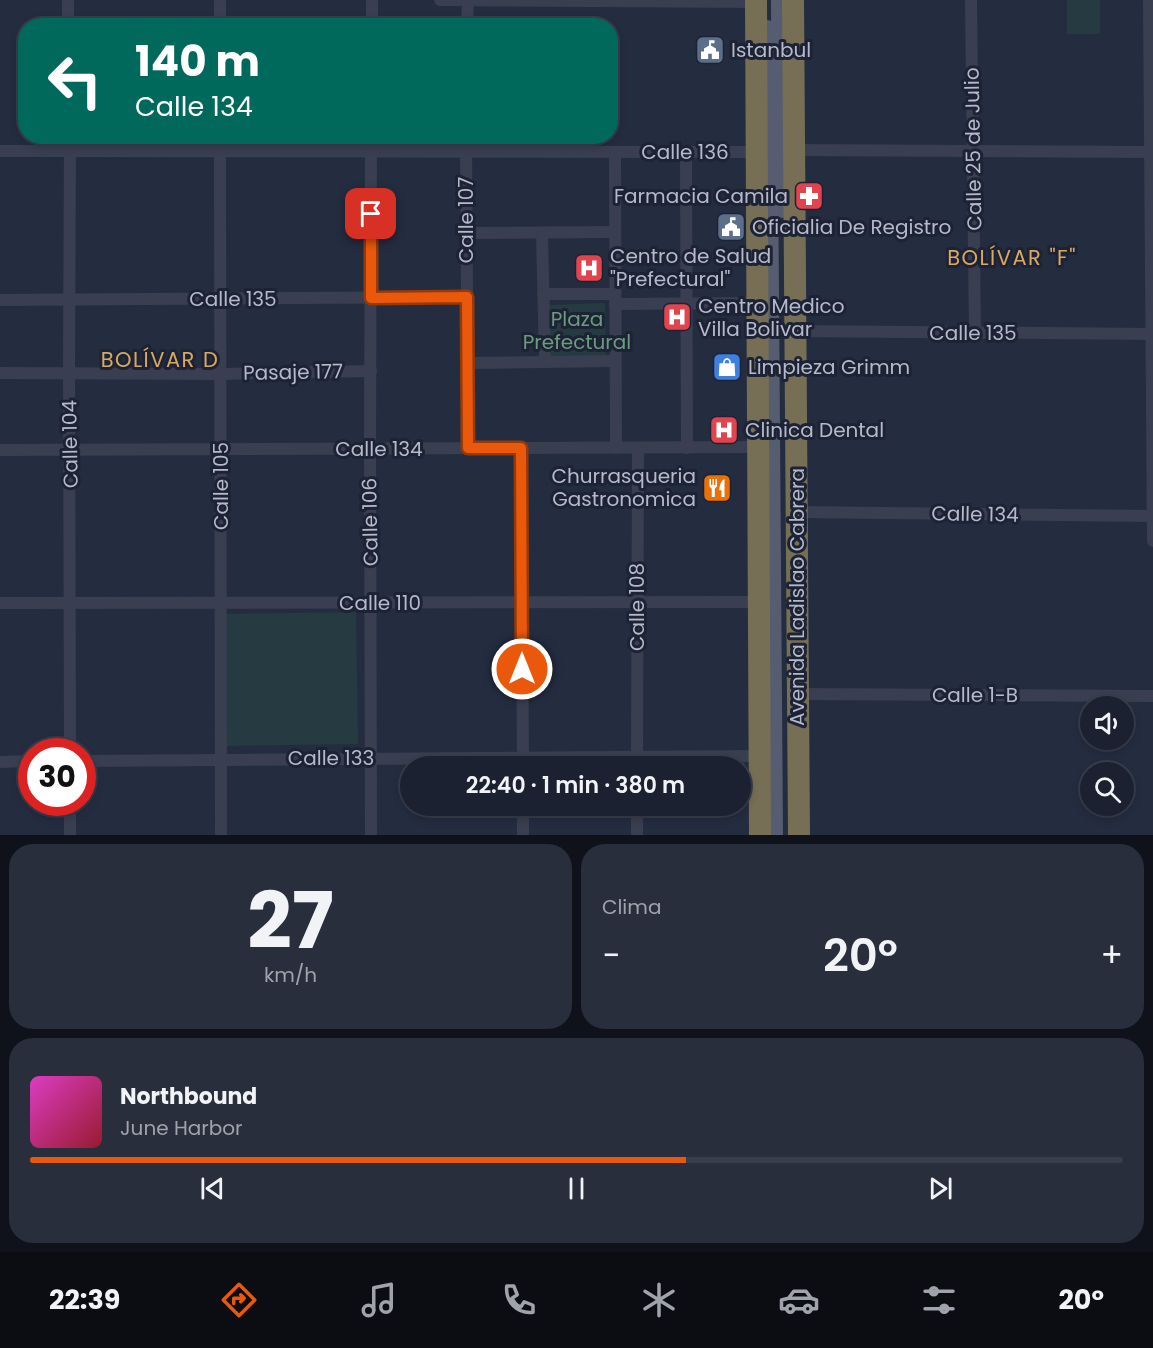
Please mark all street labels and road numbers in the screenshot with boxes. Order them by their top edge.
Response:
street label: Calle 25 de Julio [958,67,988,231]
street label: Calle 136 [641,138,729,166]
street label: Calle 107 [452,177,480,263]
street label: Calle 135 [189,285,277,313]
street label: Calle 135 [929,319,1017,347]
street label: Pasaje 177 [243,357,343,387]
street label: Calle 104 [55,400,85,488]
street label: Calle 134 [335,435,423,463]
street label: Calle 105 [207,442,235,530]
street label: Avenida Ladislao Cabrera [783,468,811,726]
street label: Calle 106 [355,478,385,566]
street label: Calle 134 [931,499,1019,529]
street label: Calle 108 [623,563,651,651]
street label: Calle 110 [339,589,421,617]
street label: Calle 1-B [932,681,1018,709]
street label: Calle 133 [288,744,374,772]

